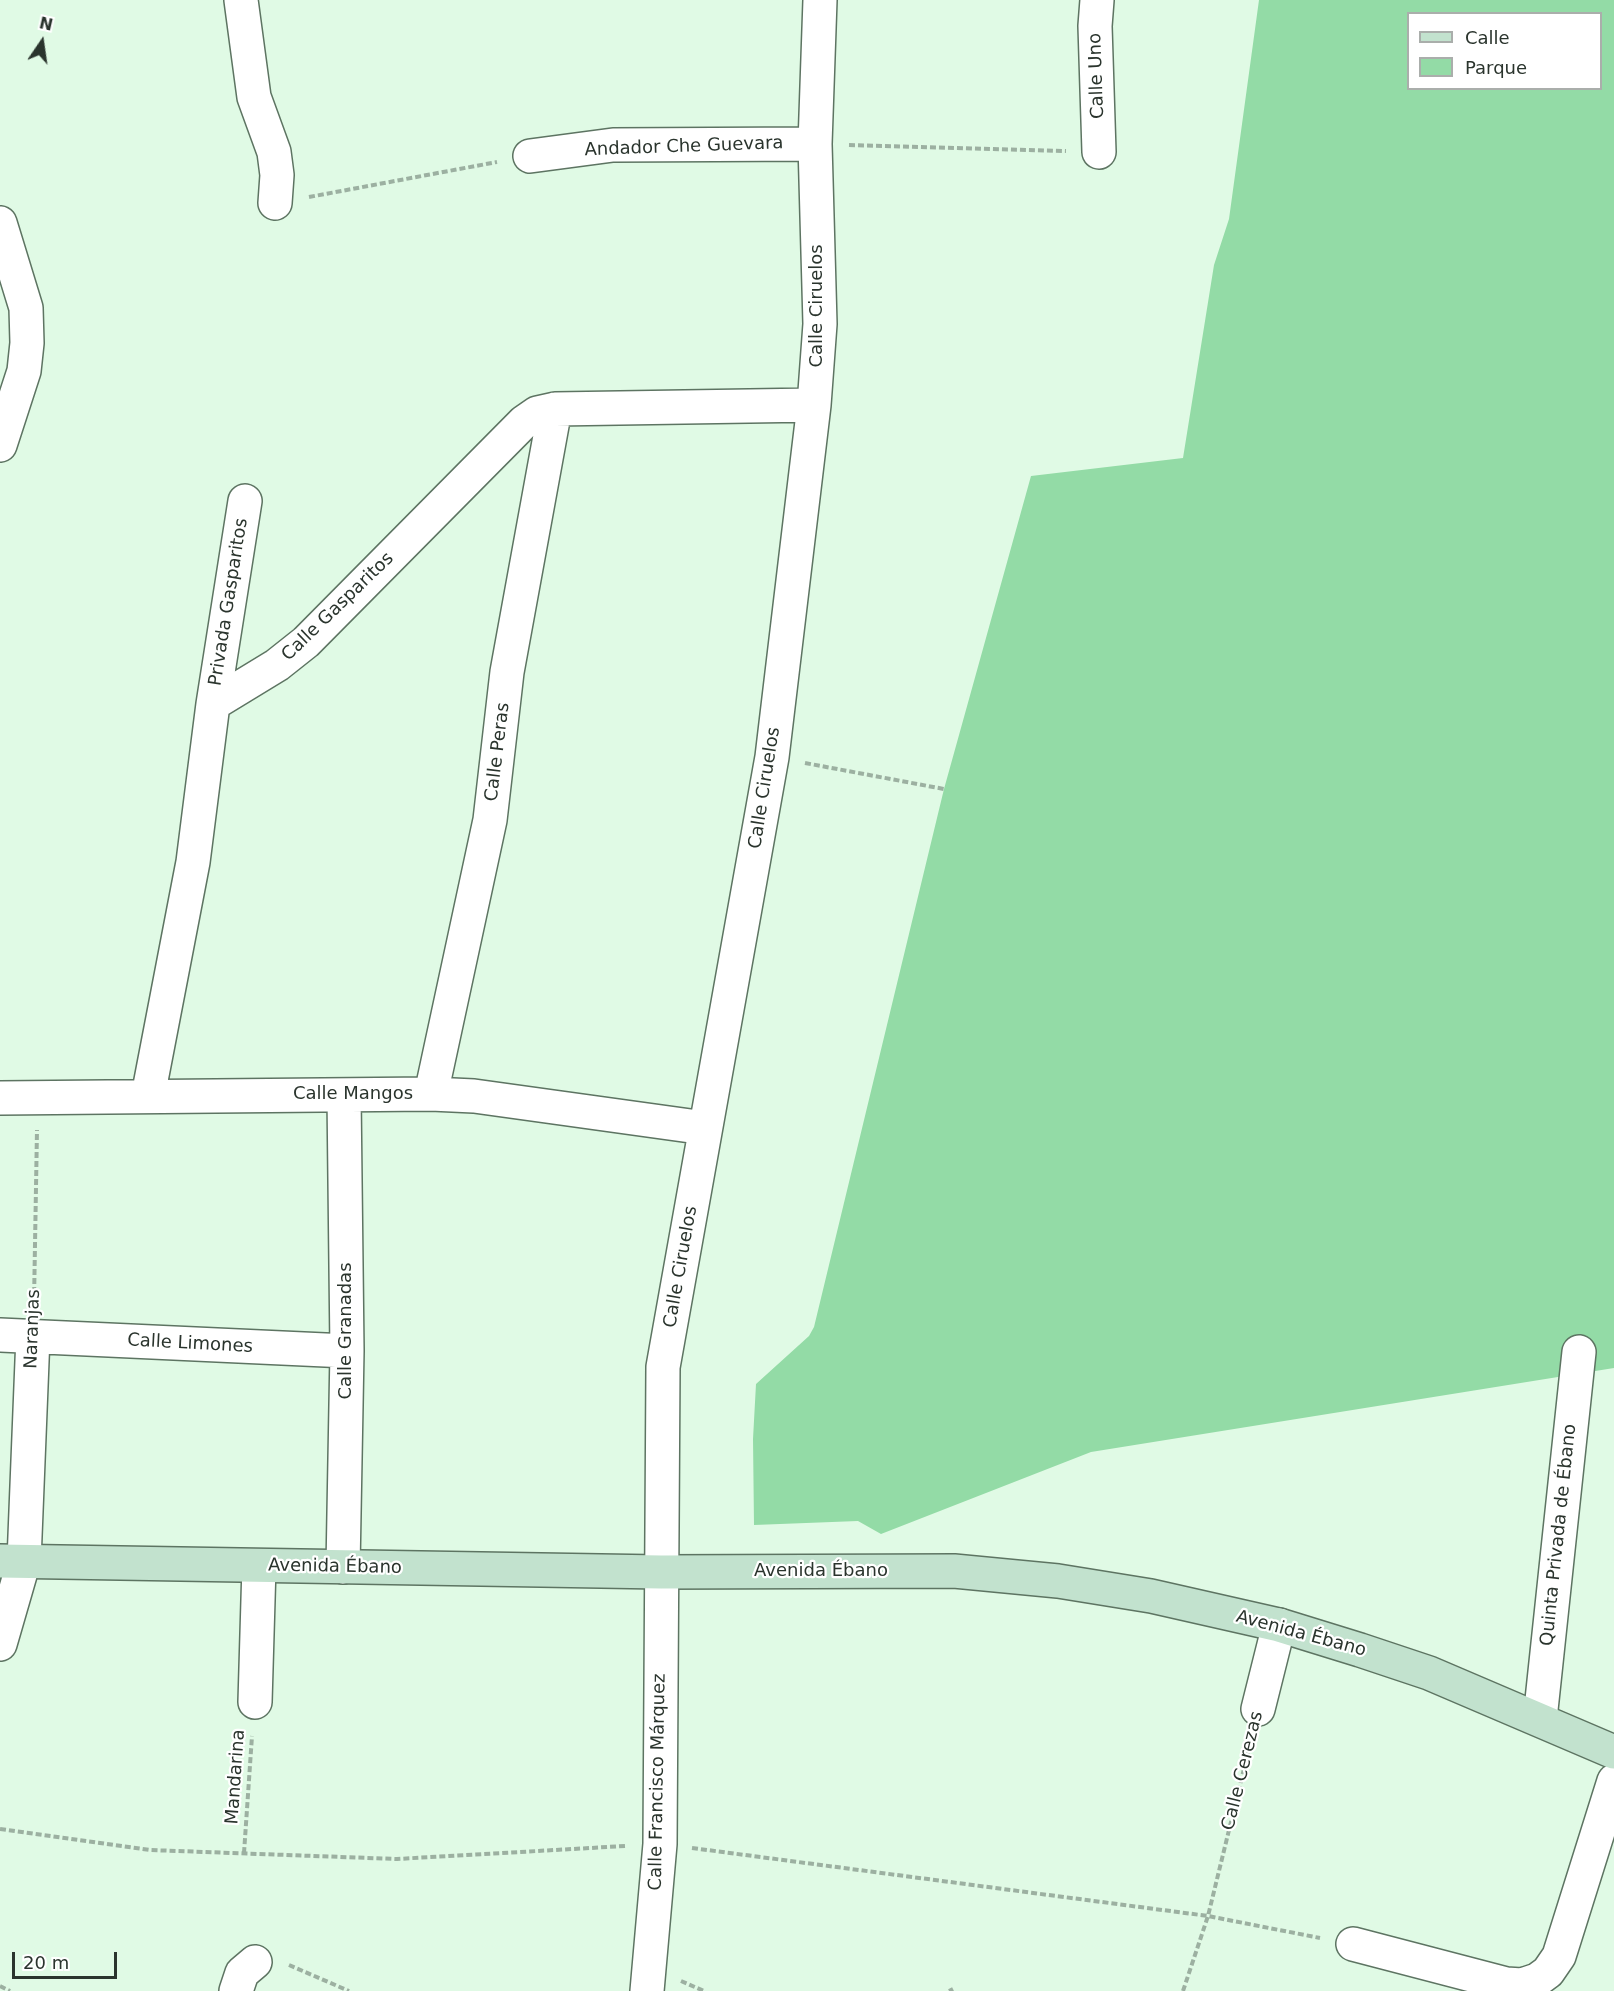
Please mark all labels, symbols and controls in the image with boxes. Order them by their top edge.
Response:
north arrow [12,12,72,72]
legend [1407,12,1602,90]
text: N [37,13,55,35]
text: Calle [1465,27,1510,48]
street label: Calle Uno [1085,33,1109,119]
text: Parque [1465,57,1527,78]
street label: Andador Che Guevara [584,133,784,161]
street label: Calle Ciruelos [806,244,828,368]
street label: Privada Gasparitos [205,517,253,687]
street label: Calle Gasparitos [278,548,398,666]
street label: Calle Peras [481,701,515,803]
street label: Calle Ciruelos [745,725,785,851]
street label: Calle Mangos [293,1083,413,1105]
street label: Calle Ciruelos [660,1204,702,1330]
street label: Calle Granadas [335,1262,357,1400]
street label: Naranjas [21,1289,45,1369]
street label: Calle Limones [127,1330,253,1358]
street label: Quinta Privada de Ébano [1537,1423,1581,1647]
street label: Avenida Ébano [268,1555,402,1579]
street label: Avenida Ébano [754,1560,888,1582]
street label: Avenida Ébano [1234,1606,1368,1662]
street label: Calle Francisco Márquez [645,1673,671,1891]
street label: Calle Cerezas [1218,1709,1268,1833]
street label: Mandarina [222,1729,250,1825]
scale bar [15,1940,120,1978]
text: 20 m [23,1952,69,1973]

